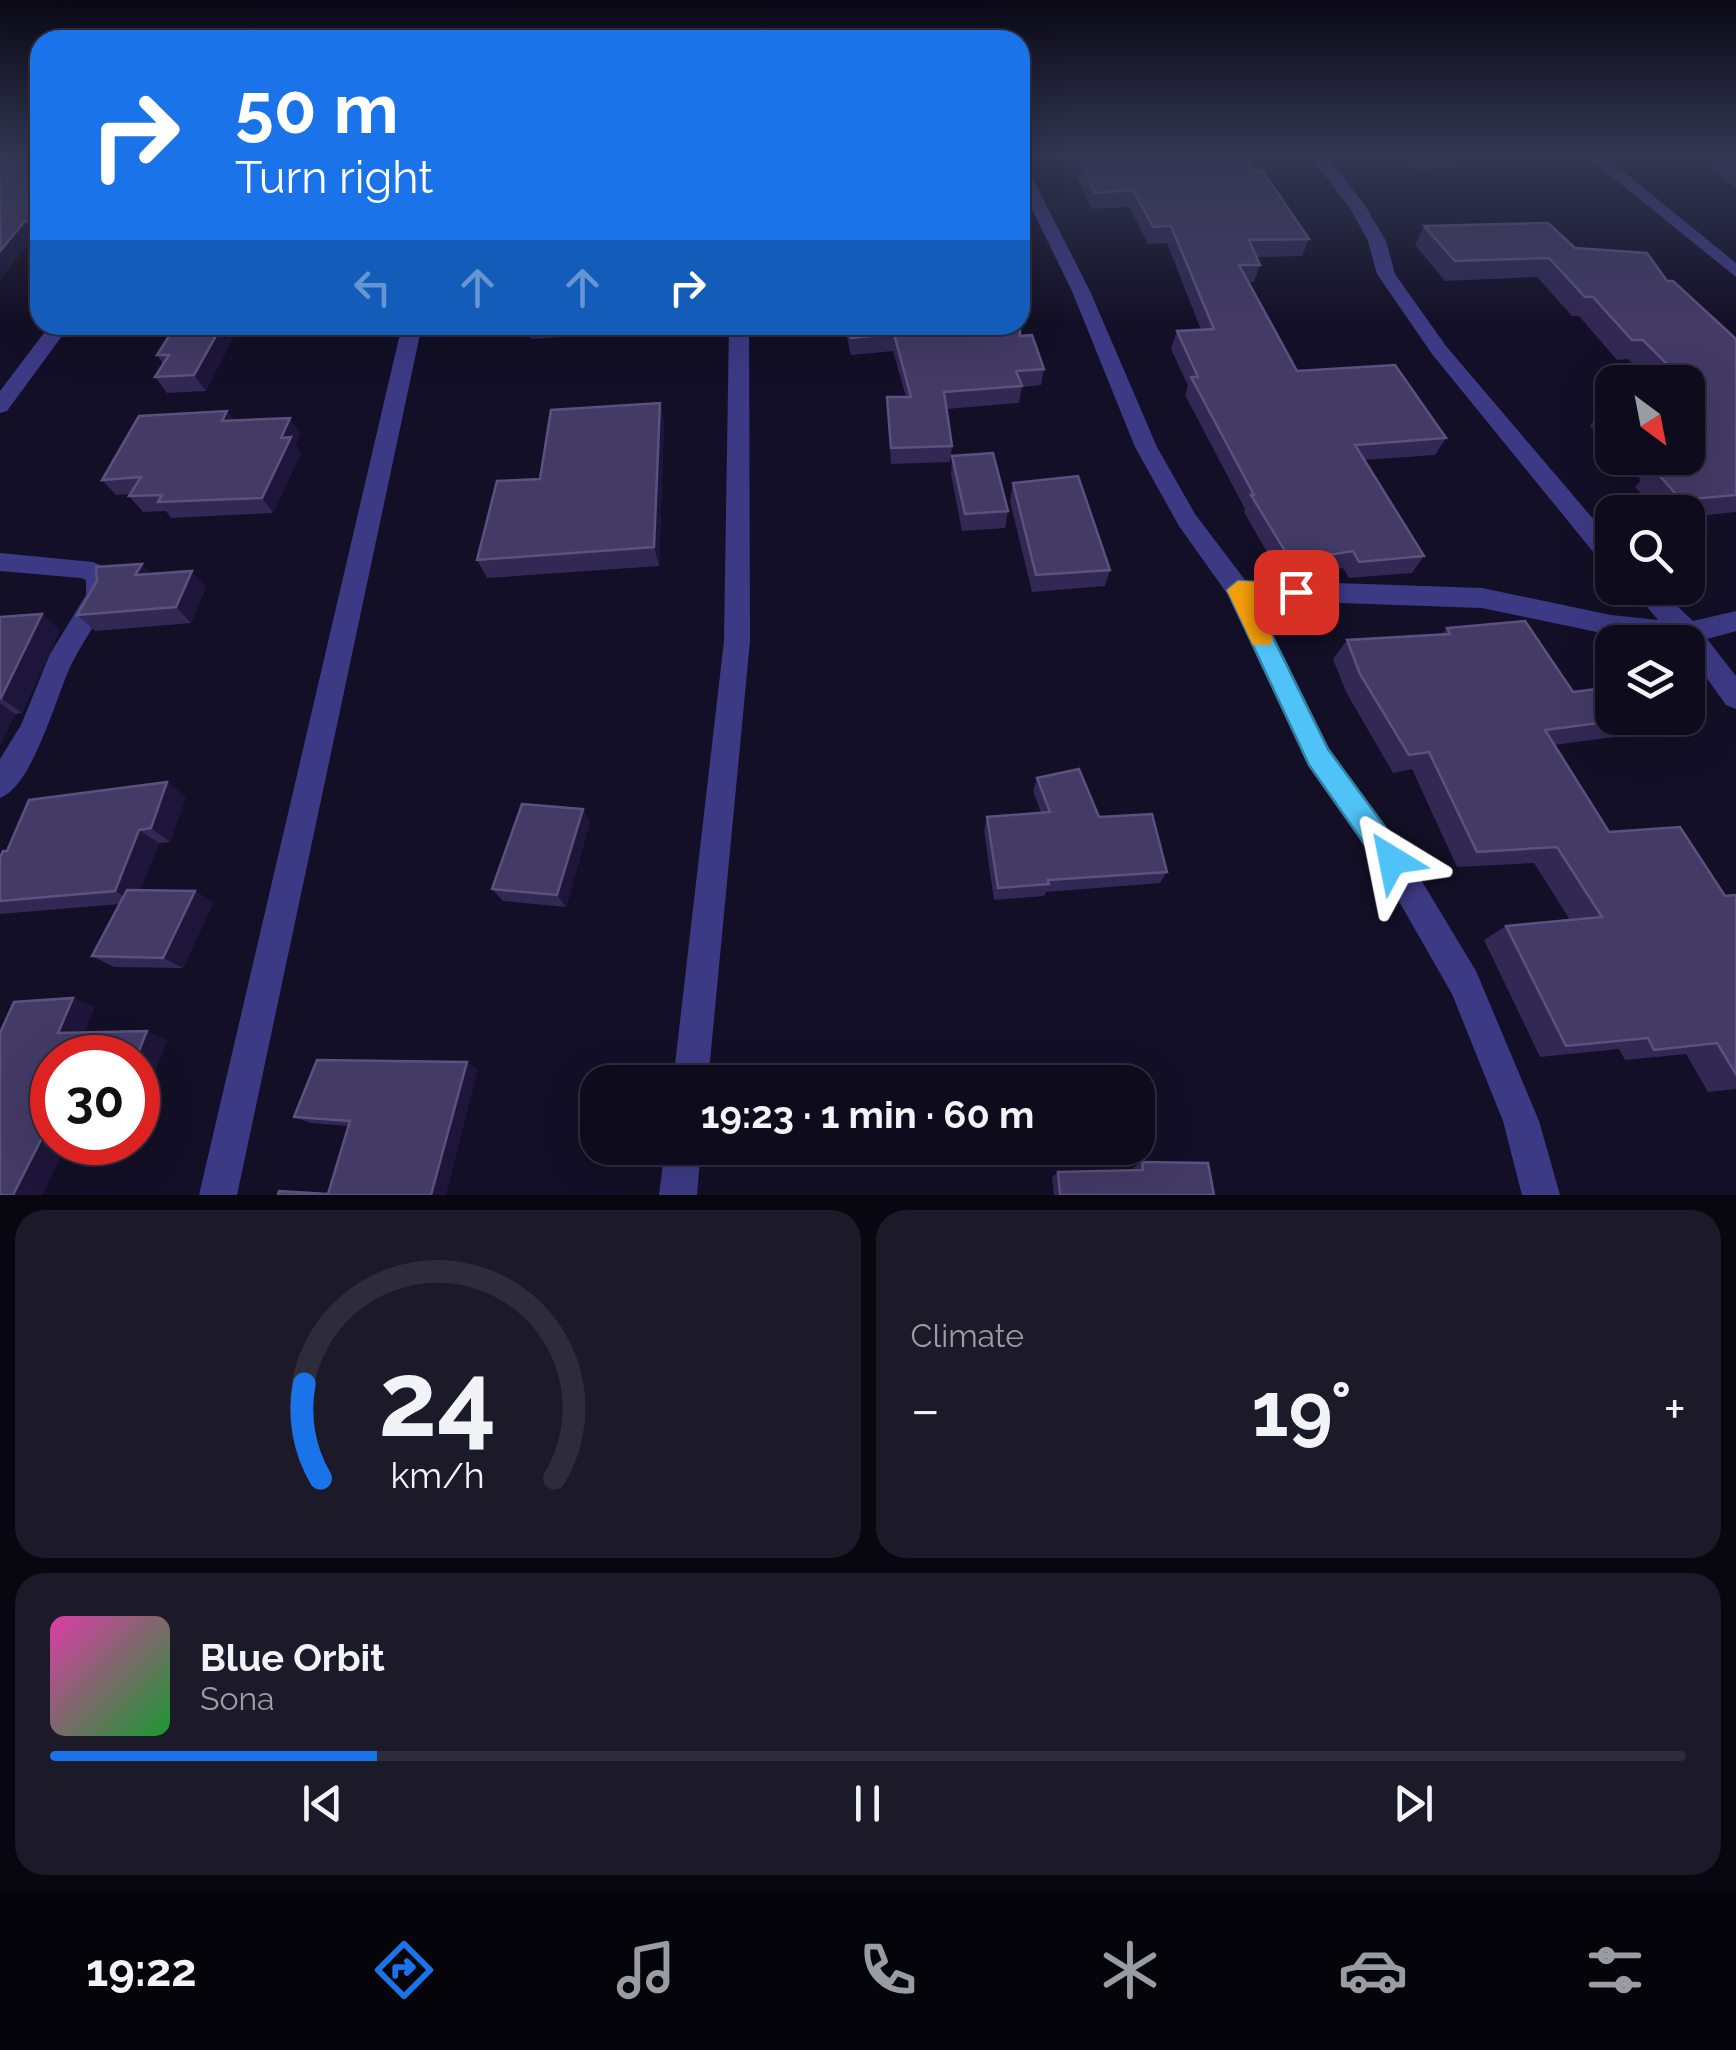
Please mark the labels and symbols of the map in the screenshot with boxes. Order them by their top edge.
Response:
north arrow [1595,365,1705,475]
pin [1254,550,1339,635]
position arrow [1340,808,1444,912]
speed limit sign: 30 [30,1035,160,1165]

